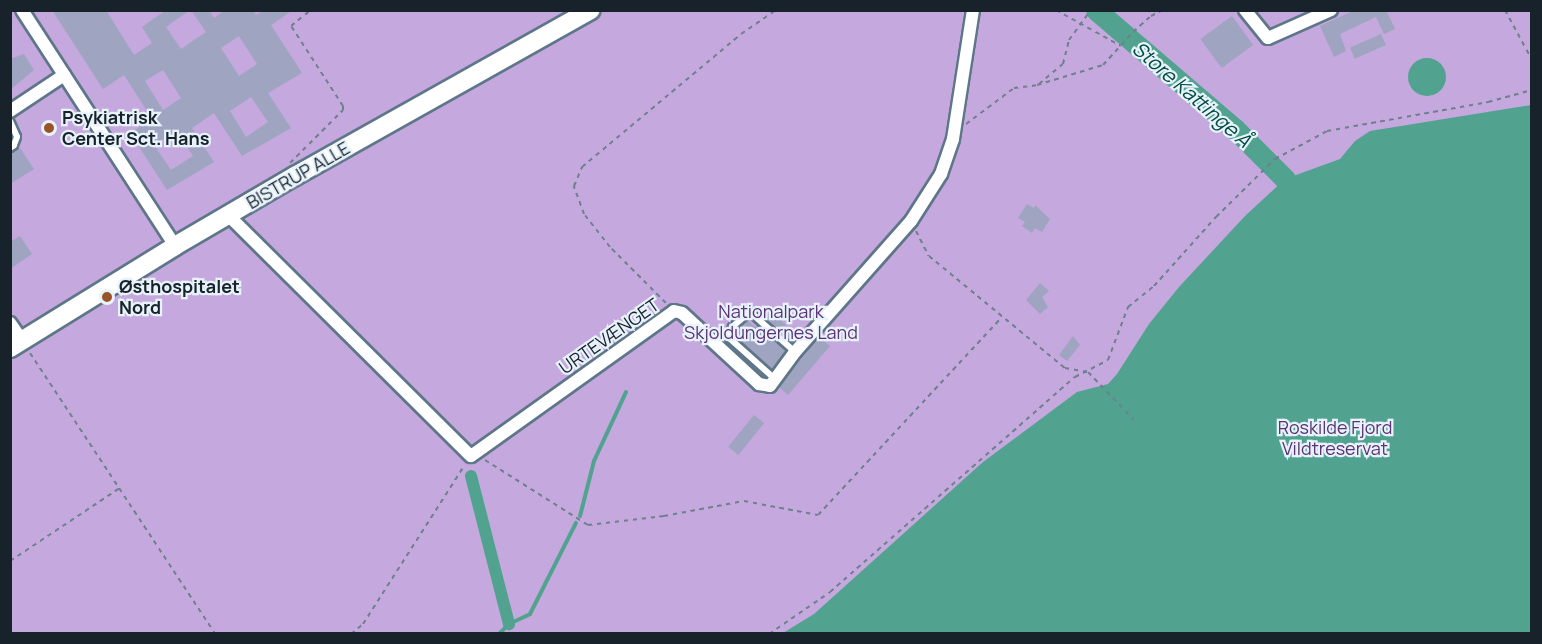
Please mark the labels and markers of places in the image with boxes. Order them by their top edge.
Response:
place label: Psykiatrisk Center Sct. Hans [62,107,209,150]
marker: Psykiatrisk Center Sct. Hans [40,119,58,137]
place label: Østhospitalet Nord [119,276,240,318]
marker: Østhospitalet Nord [100,290,114,304]

